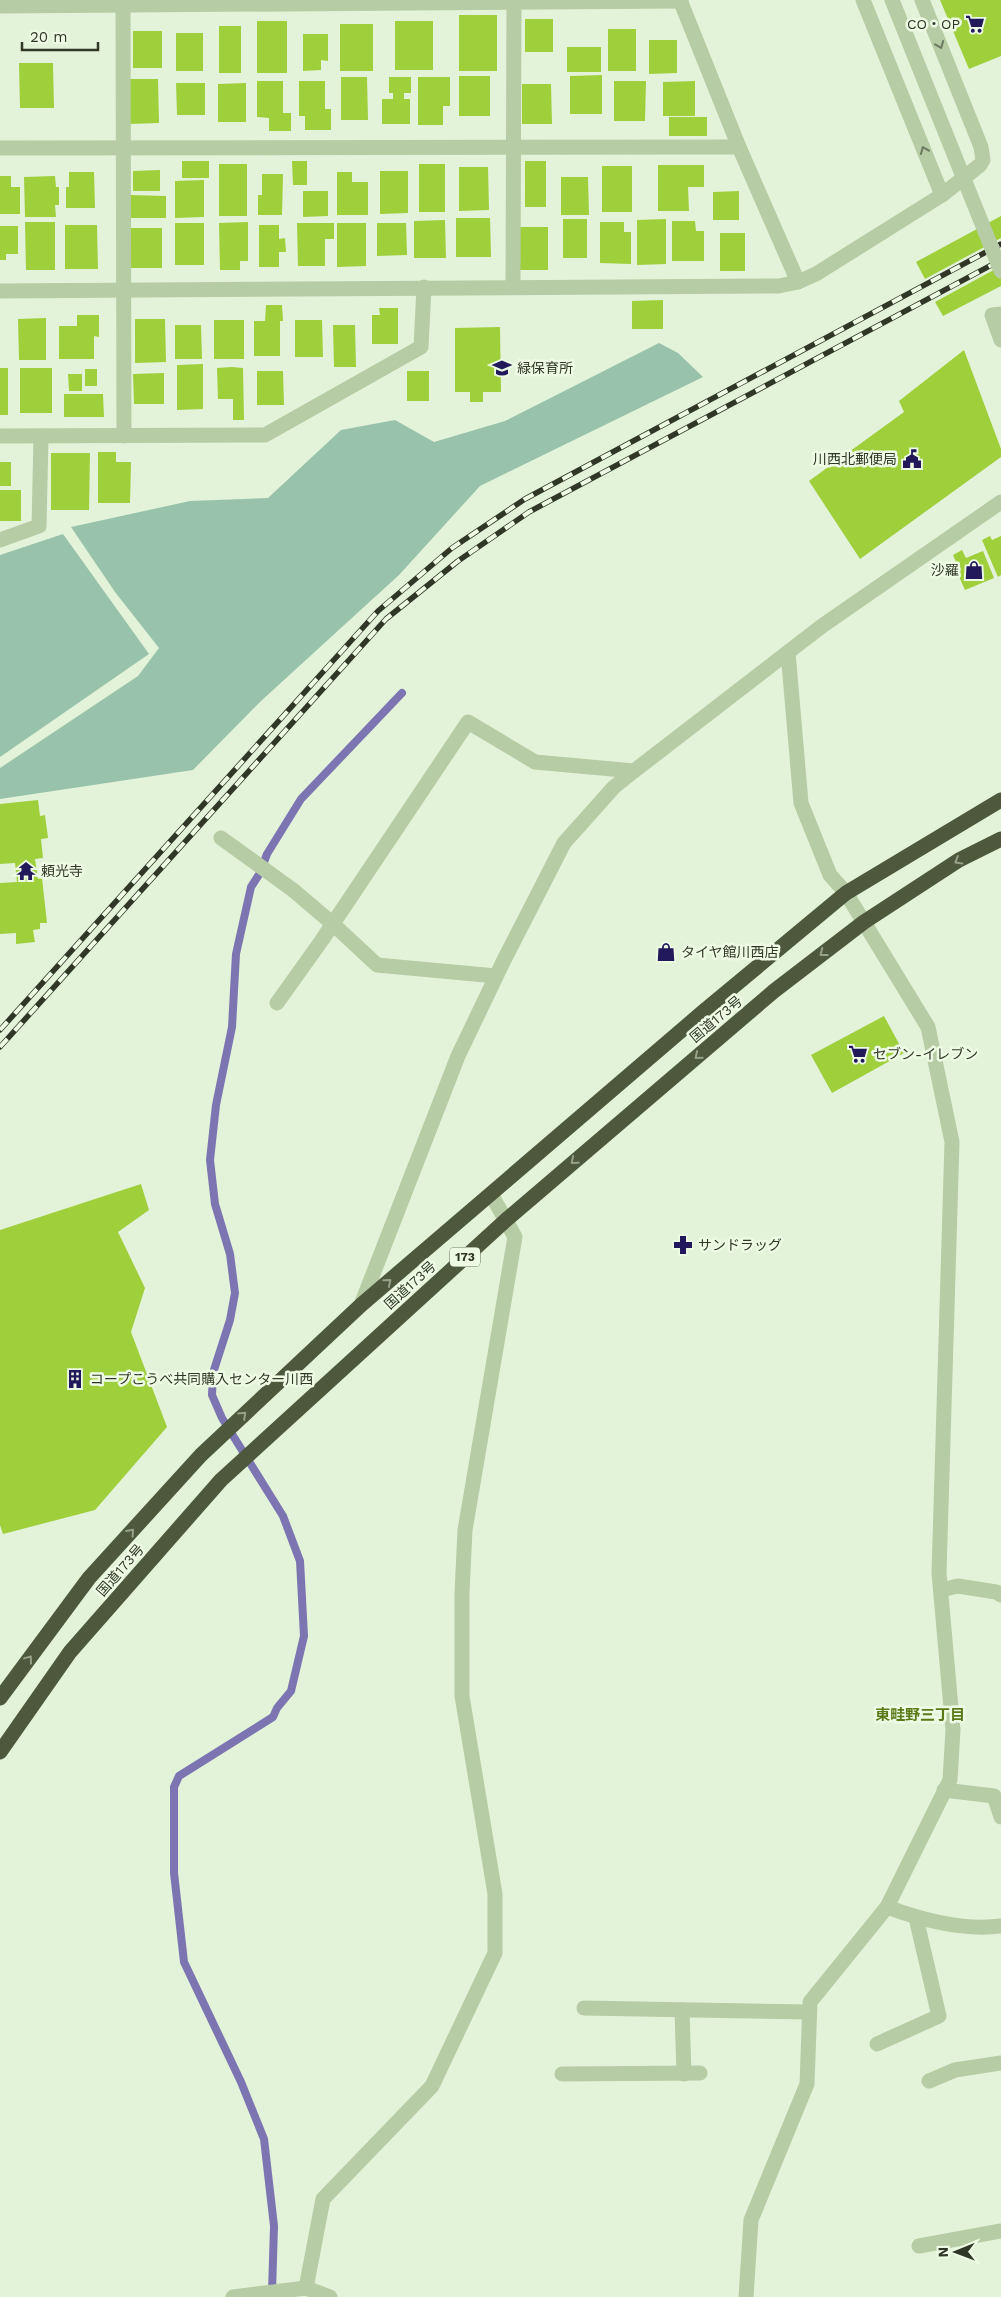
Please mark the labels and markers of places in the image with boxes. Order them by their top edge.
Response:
supermarket icon: CO・OP [964,13,986,35]
place label: CO・OP [907,16,960,32]
school or university icon: 緑保育所 [491,357,513,379]
place label: 緑保育所 [517,360,573,376]
public building icon: 川西北郵便局 [901,448,923,470]
place label: 川西北郵便局 [813,451,897,467]
shop icon: 沙羅 [963,559,985,581]
place label: 沙羅 [931,562,959,578]
temple icon: 頼光寺 [15,860,37,882]
place label: 頼光寺 [41,863,83,879]
shop icon: タイヤ館川西店 [655,941,677,963]
place label: タイヤ館川西店 [681,944,779,960]
supermarket icon: セブン-イレブン [847,1043,869,1065]
place label: セブン-イレブン [873,1046,978,1062]
pharmacy icon: サンドラッグ [672,1234,694,1256]
place label: サンドラッグ [698,1237,782,1253]
building icon: コープこうべ共同購入センター川西 [64,1368,86,1390]
place label: コープこうべ共同購入センター川西 [90,1371,313,1387]

